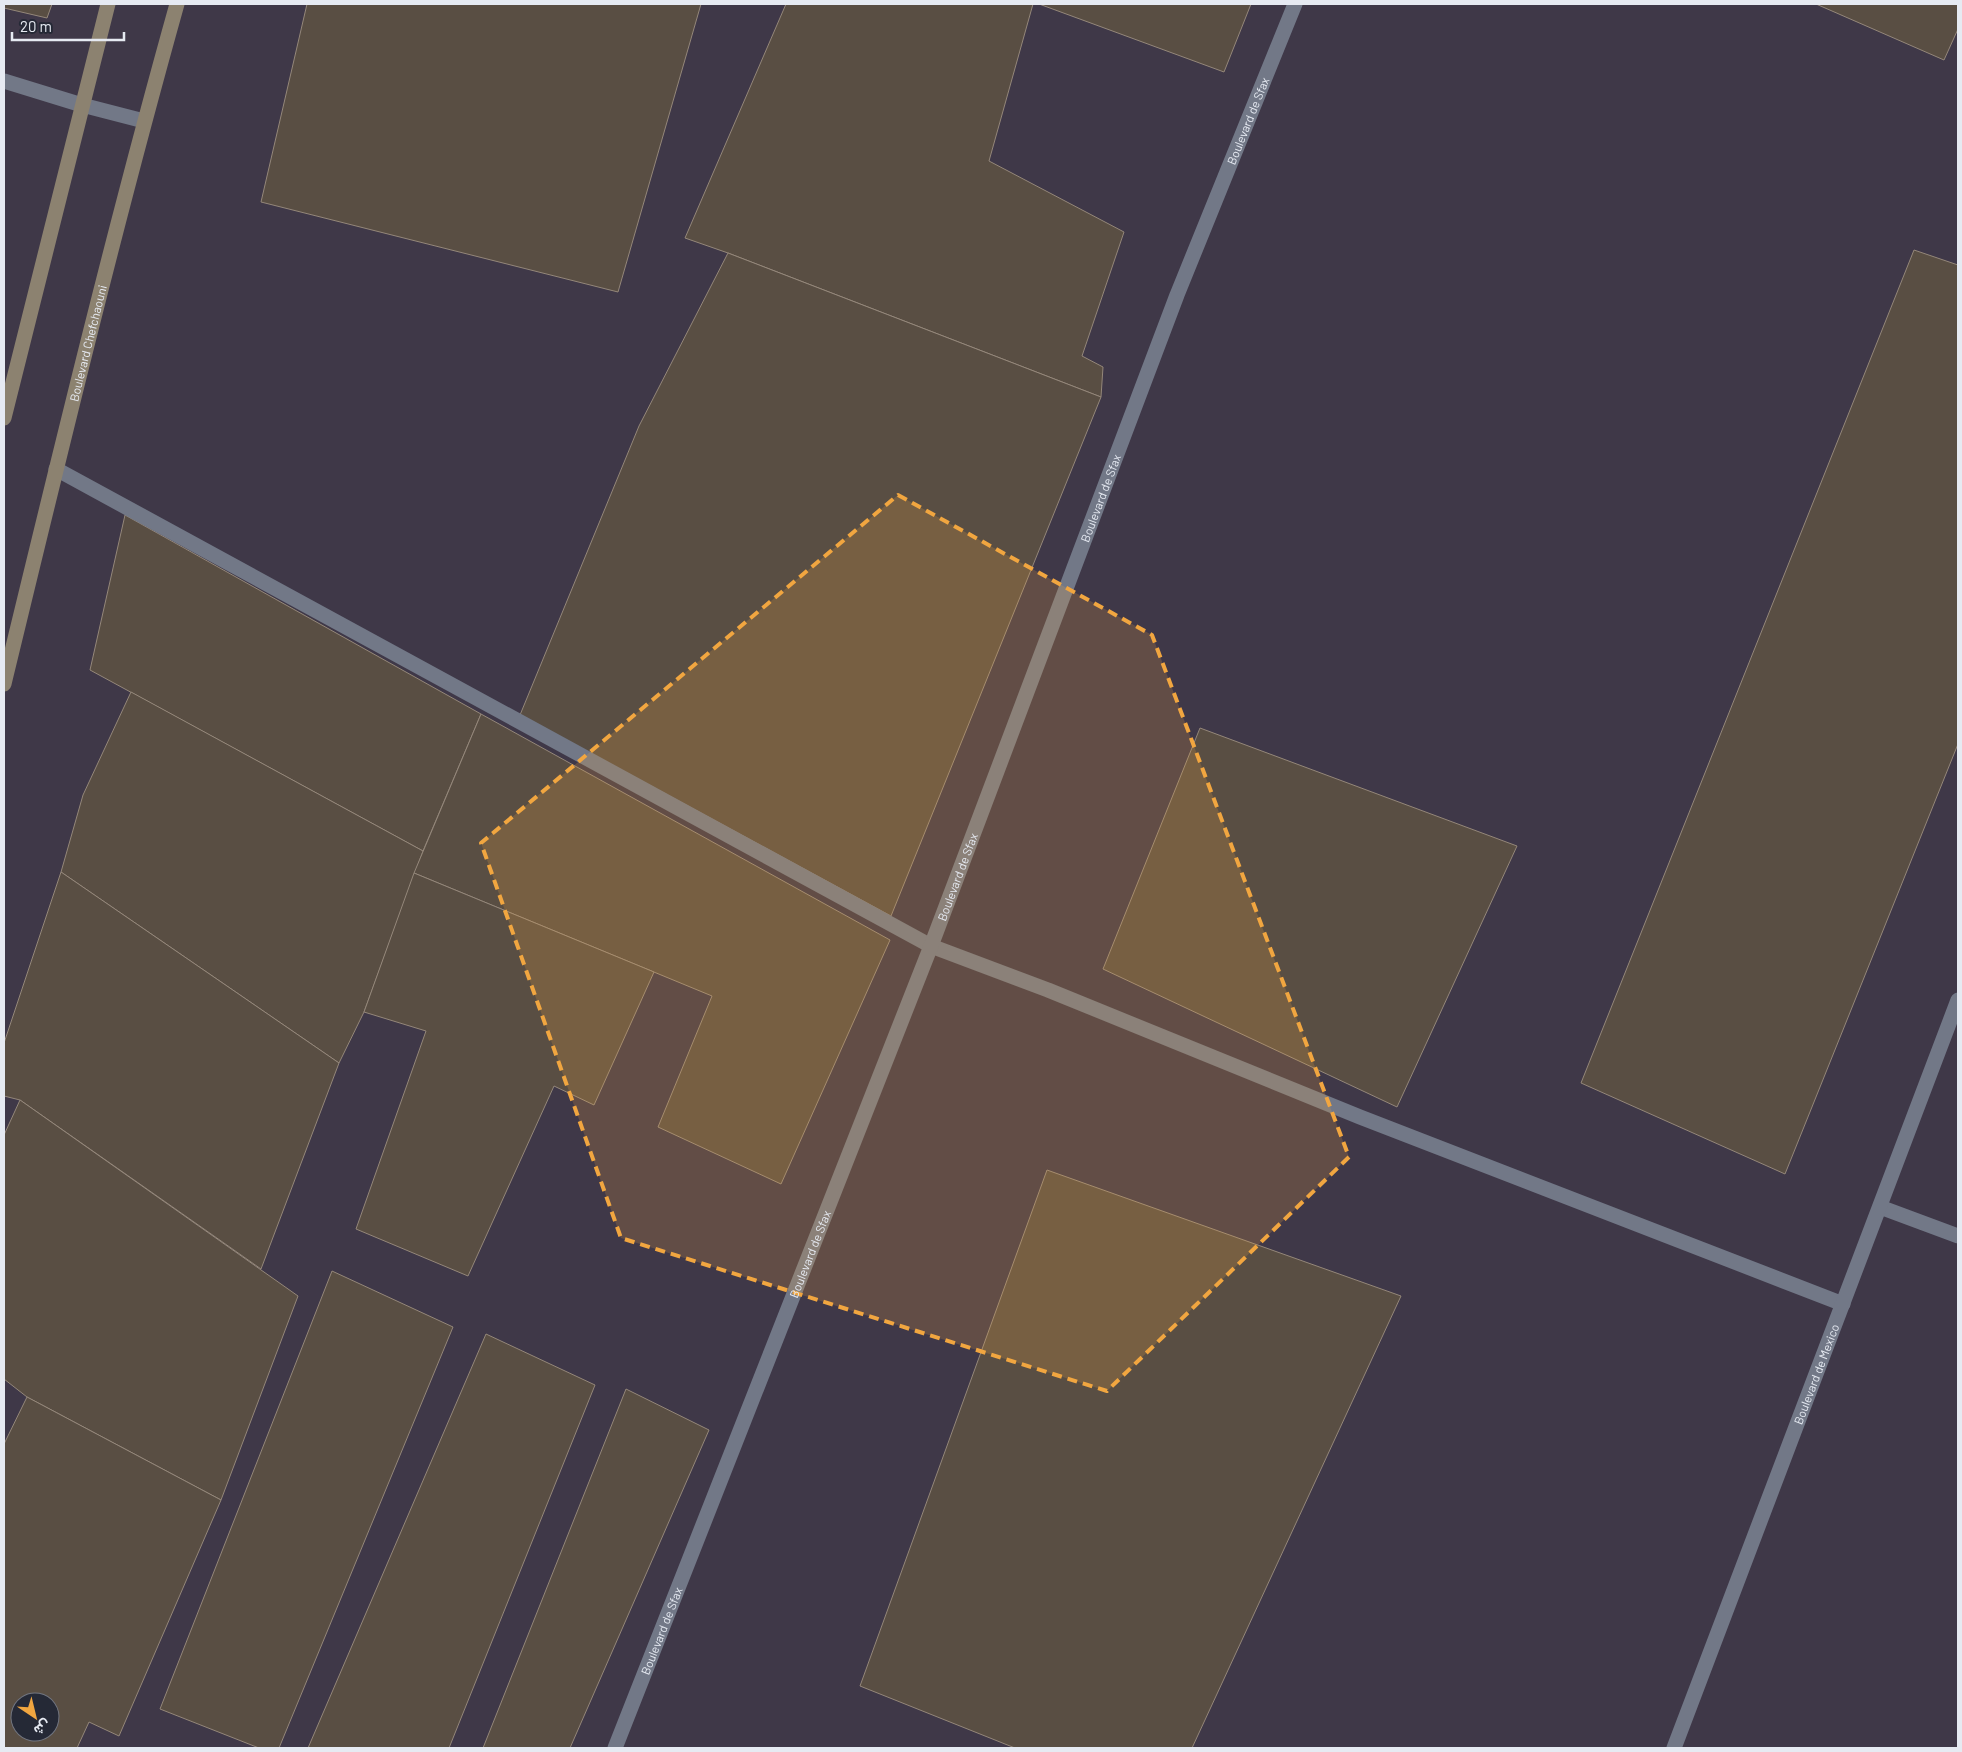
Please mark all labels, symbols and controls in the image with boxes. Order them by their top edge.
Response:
scale bar [12,10,125,42]
text: 20 m [20,17,52,35]
street label: Boulevard de Sfax [1224,75,1272,166]
street label: Boulevard Chefchaouni [66,283,109,403]
street label: Boulevard de Sfax [1077,452,1123,544]
street label: Boulevard de Sfax [934,831,980,923]
street label: Boulevard de Sfax [786,1208,833,1300]
street label: Boulevard de Mexico [1791,1322,1841,1426]
street label: Boulevard de Sfax [638,1585,685,1677]
north arrow [10,1692,60,1742]
text: ش [30,1715,55,1740]

